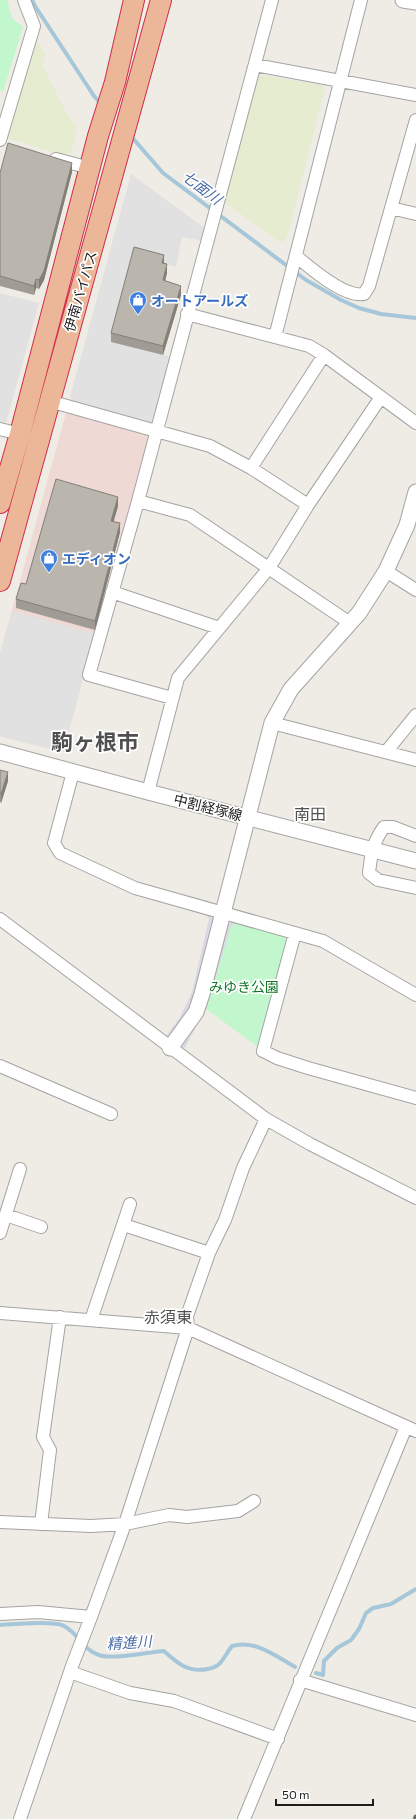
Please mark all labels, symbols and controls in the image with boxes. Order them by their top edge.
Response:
water label: 七面川 [179,166,227,209]
street label: 伊南バイパス [60,248,100,334]
shop icon: オートアールズ [128,290,148,315]
place label: オートアールズ [151,292,248,309]
shop icon: エディオン [39,548,59,573]
place label: エディオン [62,550,131,567]
district label: 駒ヶ根市 [51,728,139,755]
street label: 中割経塚線 [172,790,244,824]
district label: 南田 [294,804,326,823]
park label: みゆき公園 [209,978,279,995]
district label: 赤須東 [144,1307,192,1326]
water label: 精進川 [106,1631,154,1653]
scale bar [276,1781,373,1807]
text: 50 m [282,1787,310,1801]

